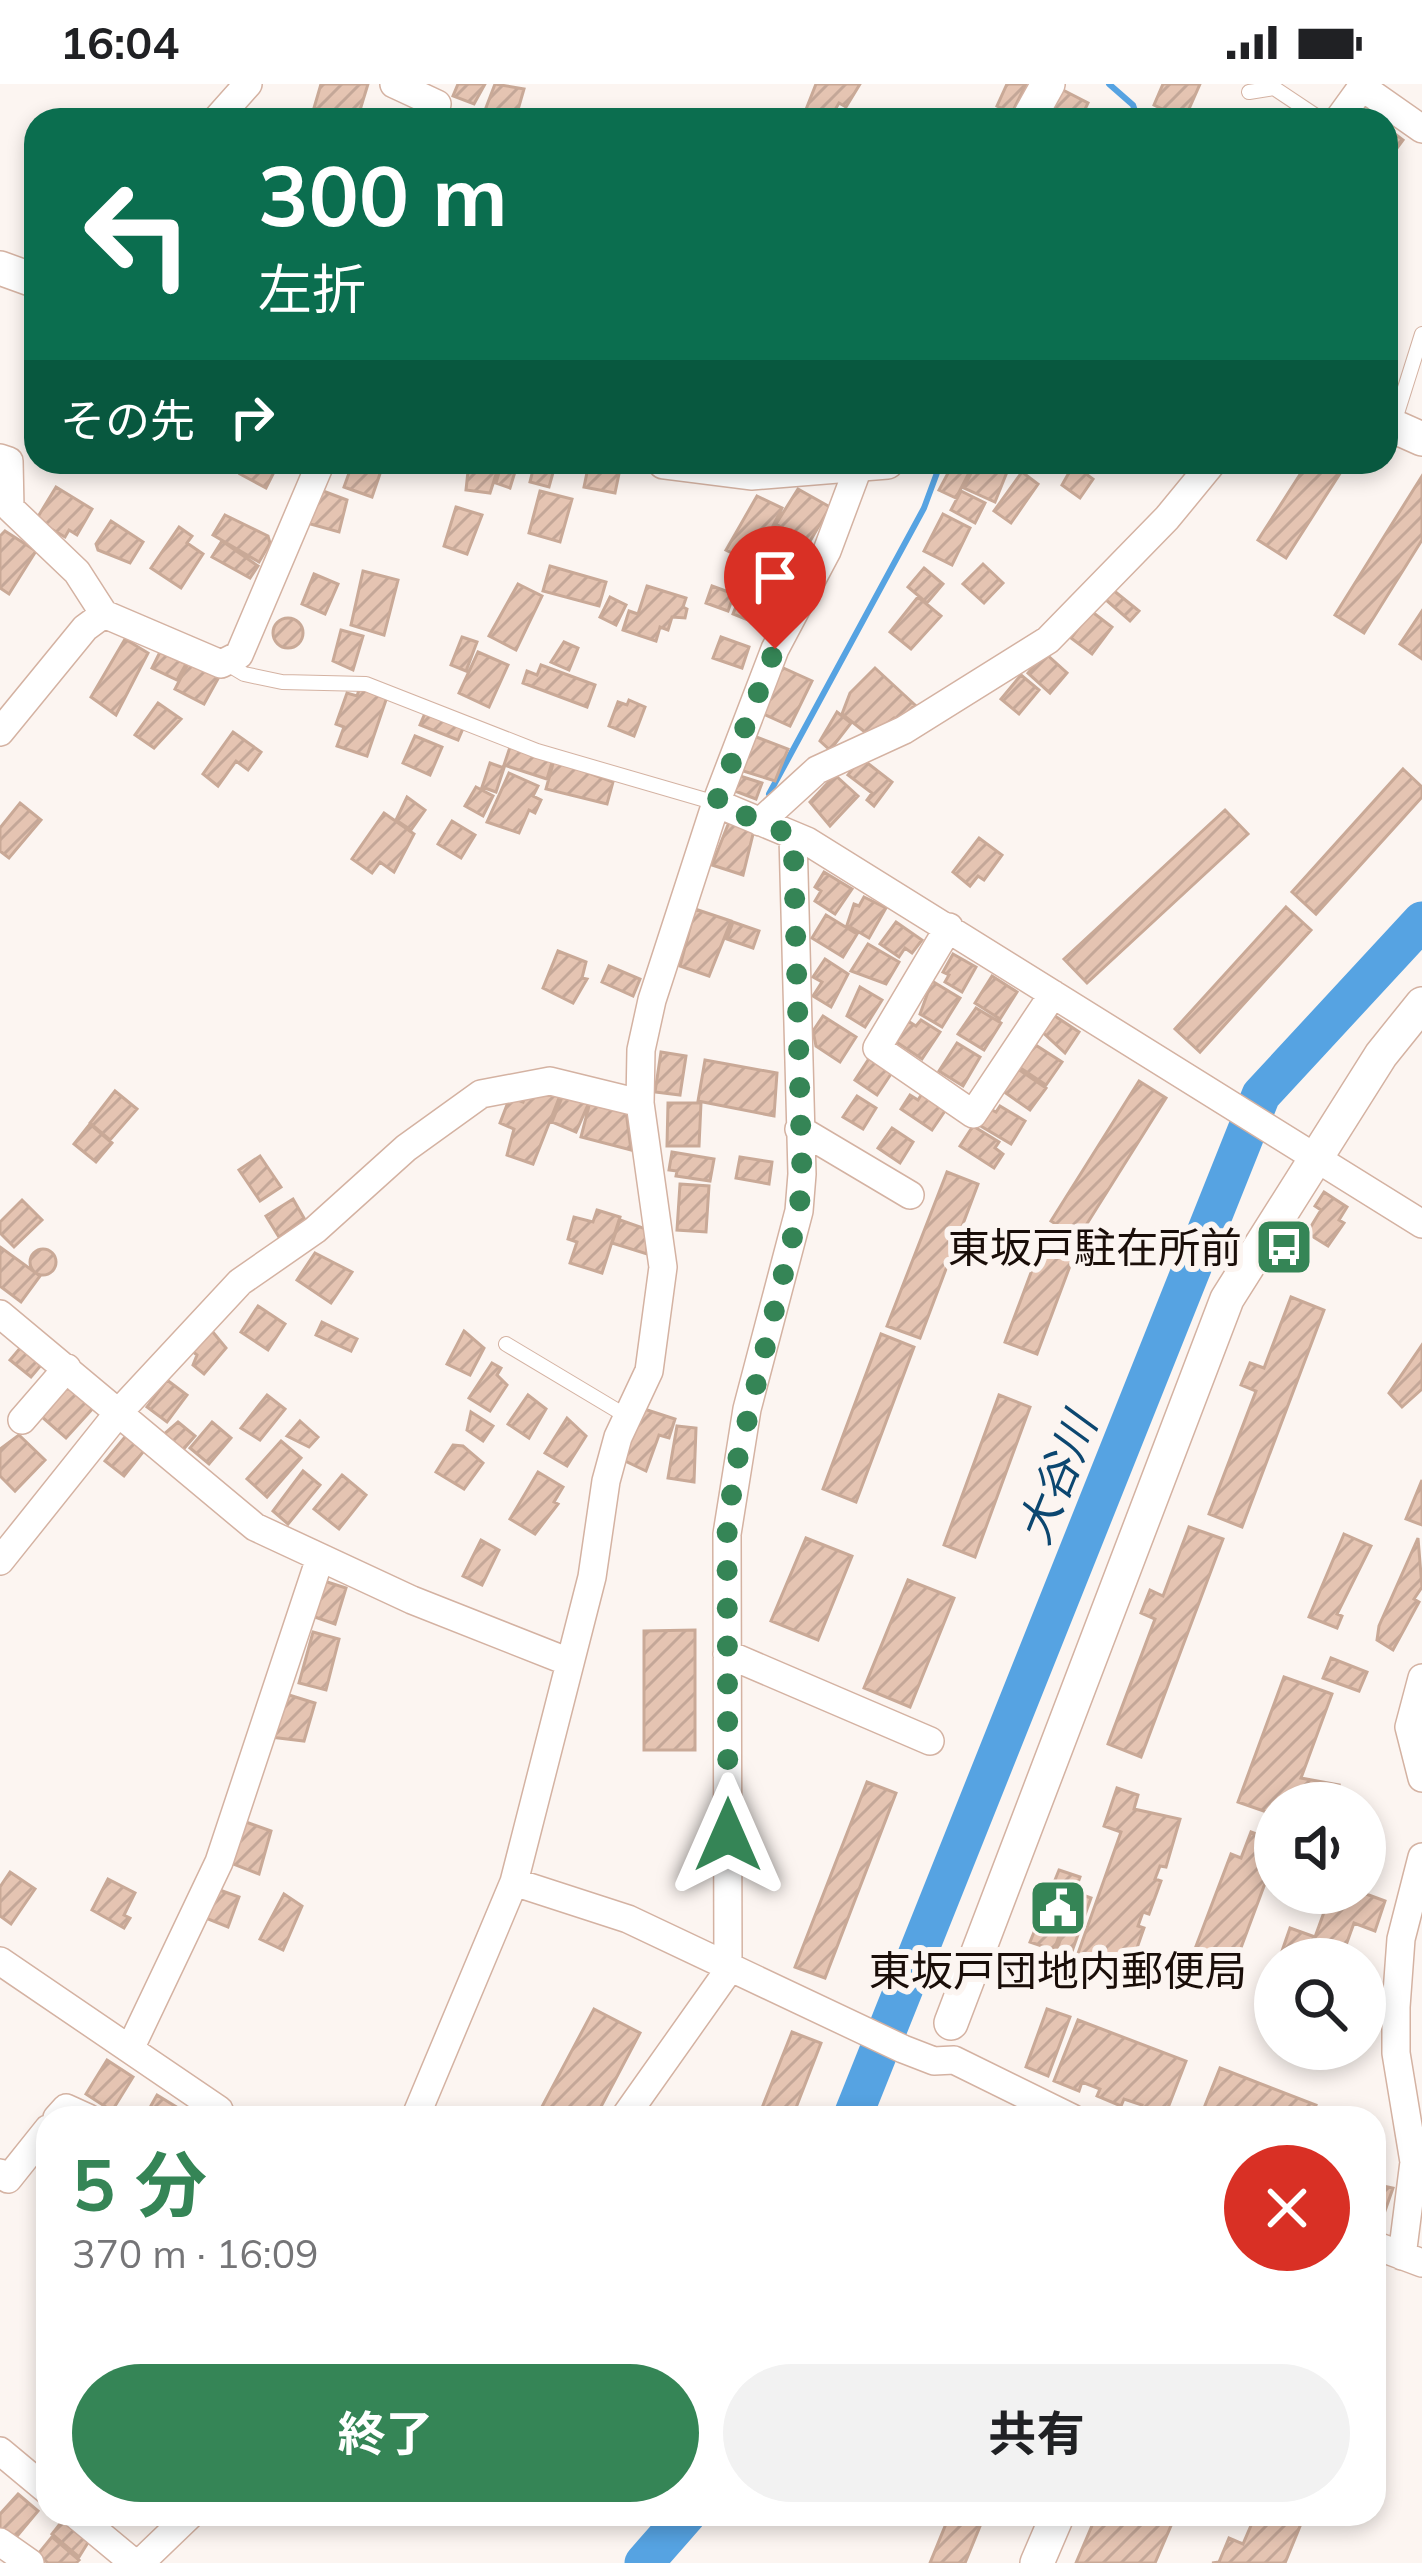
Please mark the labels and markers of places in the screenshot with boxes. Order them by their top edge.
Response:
pin [724,526,826,649]
bus stop icon: 東坂戸駐在所前 [1253,1216,1315,1278]
place label: 東坂戸駐在所前 [948,1221,1242,1274]
public building icon: 東坂戸団地内郵便局 [1027,1877,1089,1939]
place label: 東坂戸団地内郵便局 [869,1944,1247,1997]

